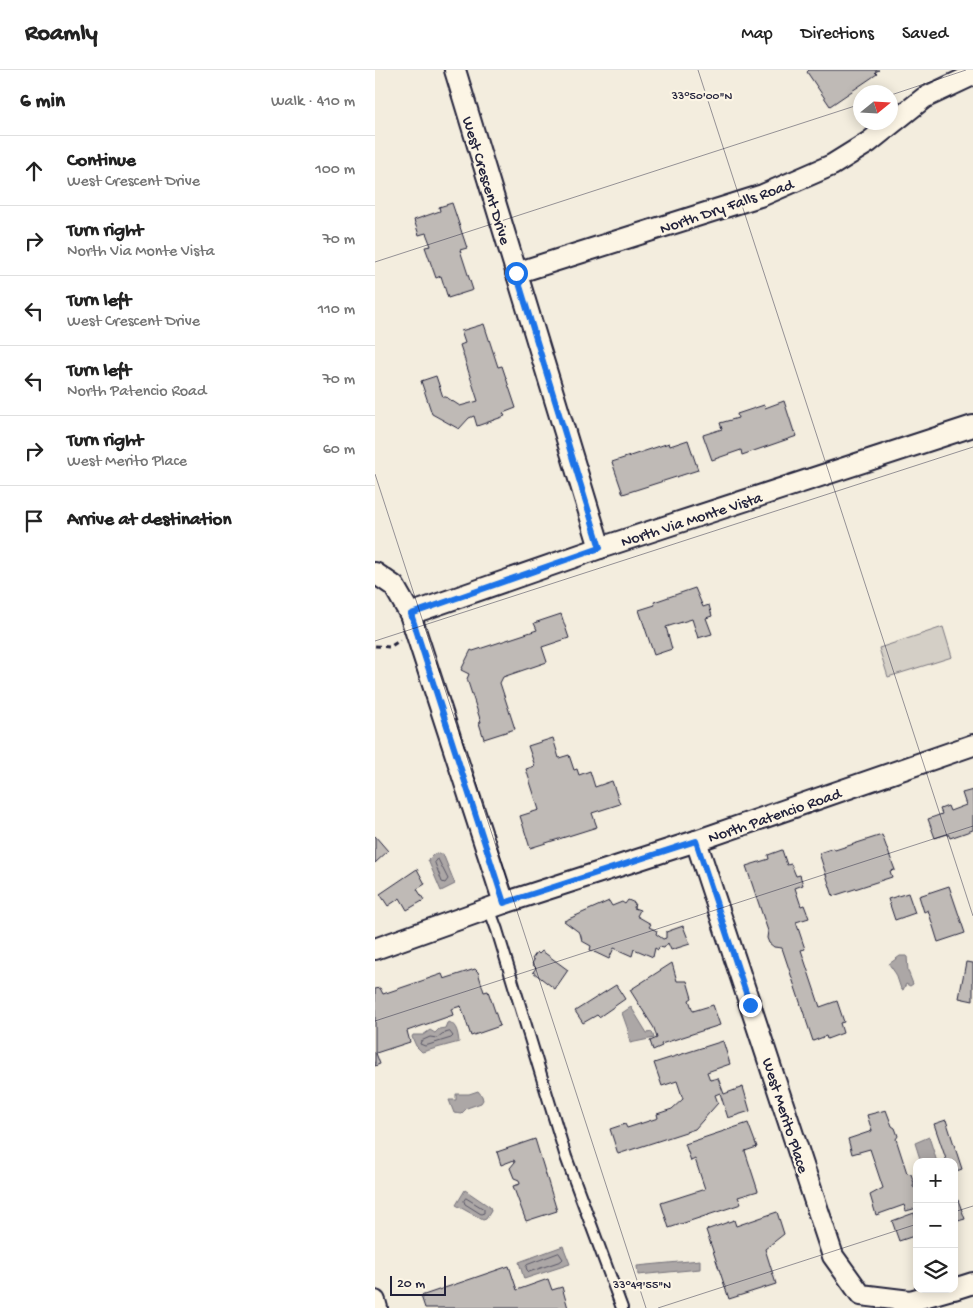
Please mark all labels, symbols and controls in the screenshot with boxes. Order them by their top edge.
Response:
text: Roamly [25,20,98,49]
text: Map [741,24,773,45]
text: Directions [801,24,874,45]
text: Saved [902,24,948,45]
north arrow [853,85,898,130]
text: 6 min [20,90,65,115]
text: 33°50'00"N [671,90,732,104]
text: Walk · 410 m [271,93,355,112]
street label: West Crescent Drive [456,115,513,248]
text: Continue [67,150,136,173]
icon: ahead [20,157,48,185]
text: 100 m [315,161,355,180]
text: West Crescent Drive [67,173,200,192]
street label: North Dry Falls Road [658,176,798,240]
text: Turn right [67,220,143,243]
icon: right [20,227,48,255]
text: 70 m [322,231,355,250]
text: North Via Monte Vista [67,243,215,262]
route start [505,262,528,285]
text: Turn left [67,290,131,313]
icon: left [20,297,48,325]
text: 110 m [318,301,355,320]
text: West Crescent Drive [67,313,200,332]
text: Turn left [67,360,131,383]
icon: left [20,367,48,395]
text: 70 m [322,371,355,390]
text: North Patencio Road [67,383,206,402]
text: Turn right [67,430,143,453]
icon: right [20,437,48,465]
text: 60 m [323,441,355,460]
text: West Merito Place [67,453,187,472]
street label: North Via Monte Vista [619,489,766,553]
icon: arrive [20,507,48,535]
text: Arrive at destination [67,509,231,532]
street label: North Patencio Road [706,785,846,849]
route end [739,994,762,1017]
street label: West Merito Place [756,1056,811,1177]
map controls [913,1158,958,1293]
button: + [913,1158,958,1203]
button: − [913,1203,958,1248]
button: layers [913,1248,958,1293]
scale bar [390,1273,446,1296]
text: 20 m [397,1276,425,1293]
text: 33°49'55"N [612,1279,671,1293]

